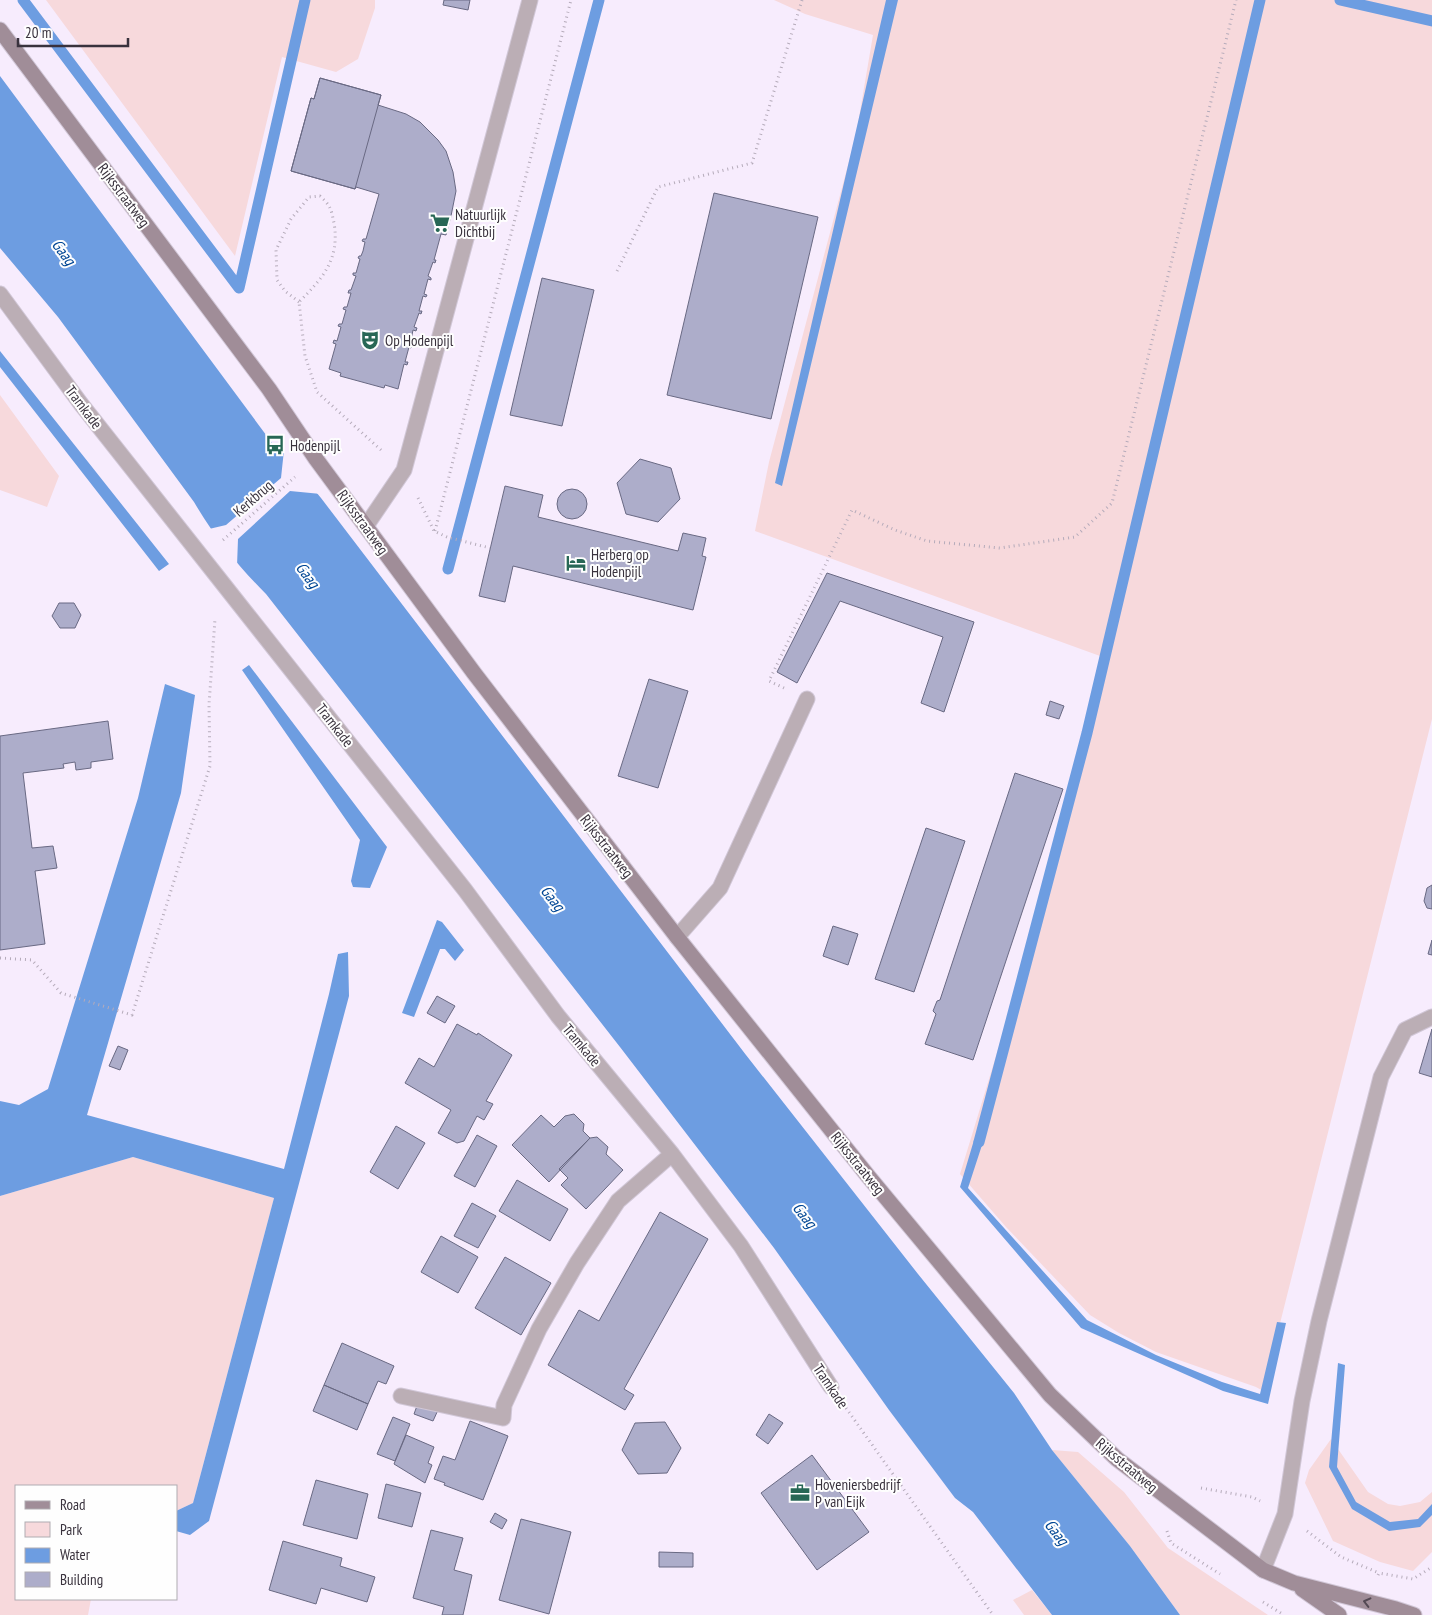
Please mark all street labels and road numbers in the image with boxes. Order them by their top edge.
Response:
street label: Rijksstraatweg [94,159,154,231]
street label: Tramkade [61,381,107,433]
street label: Kerkbrug [229,476,277,520]
street label: Rijksstraatweg [333,486,393,558]
street label: Tramkade [312,700,358,750]
street label: Rijksstraatweg [576,810,638,882]
street label: Tramkade [559,1020,605,1070]
street label: Rijksstraatweg [827,1128,889,1198]
street label: Tramkade [809,1360,853,1412]
street label: Rijksstraatweg [1092,1434,1162,1496]

